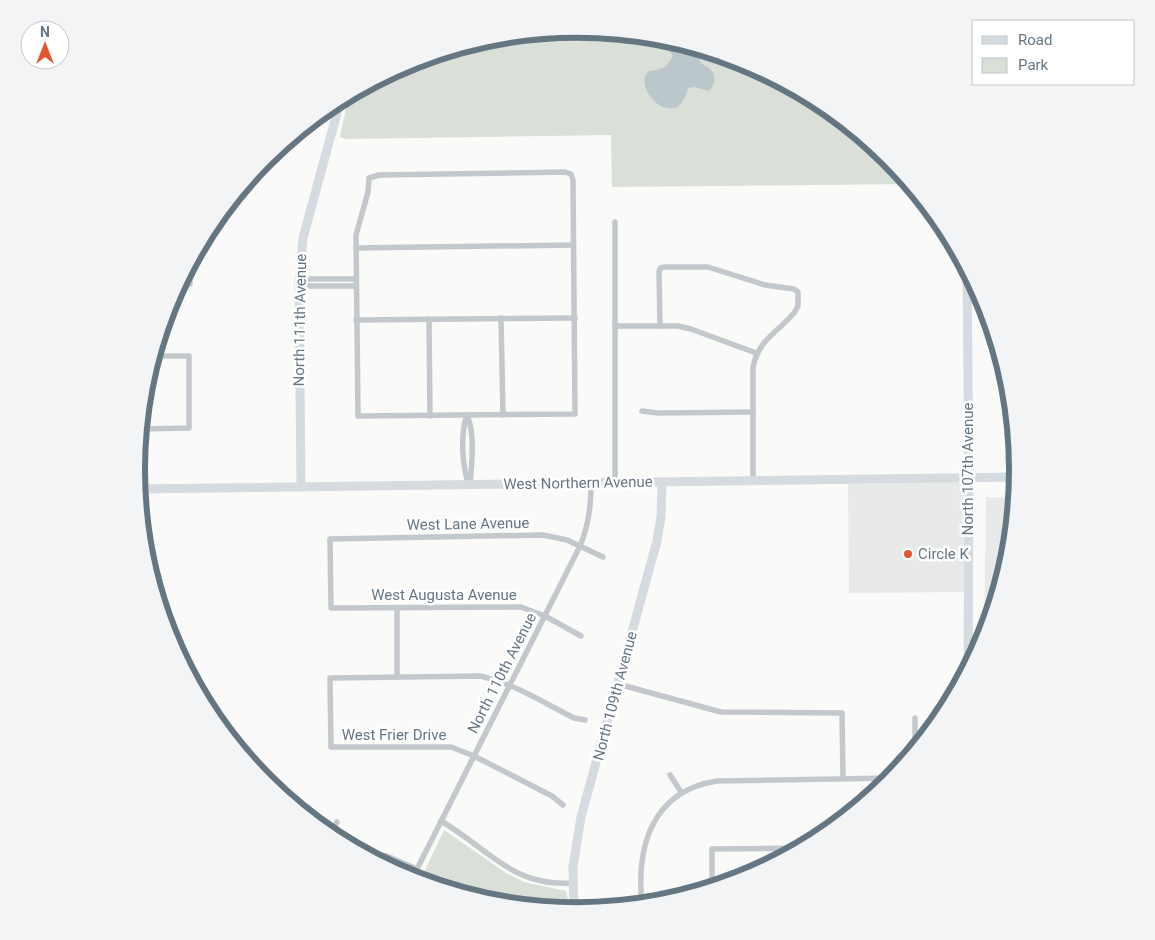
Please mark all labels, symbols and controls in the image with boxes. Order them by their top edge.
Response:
north arrow [20,20,70,70]
legend [972,20,1135,85]
text: N [40,24,50,40]
text: Road [1018,31,1052,49]
text: Park [1018,56,1049,74]
street label: North 111th Avenue [290,253,310,387]
street label: North 107th Avenue [959,403,977,535]
street label: West Northern Avenue [503,473,653,493]
street label: West Lane Avenue [407,514,530,534]
place label: Circle K [918,545,970,563]
marker: Circle K [902,548,914,560]
street label: West Augusta Avenue [371,586,517,604]
street label: North 110th Avenue [464,610,540,736]
street label: North 109th Avenue [589,629,641,762]
street label: West Frier Drive [342,726,446,744]

